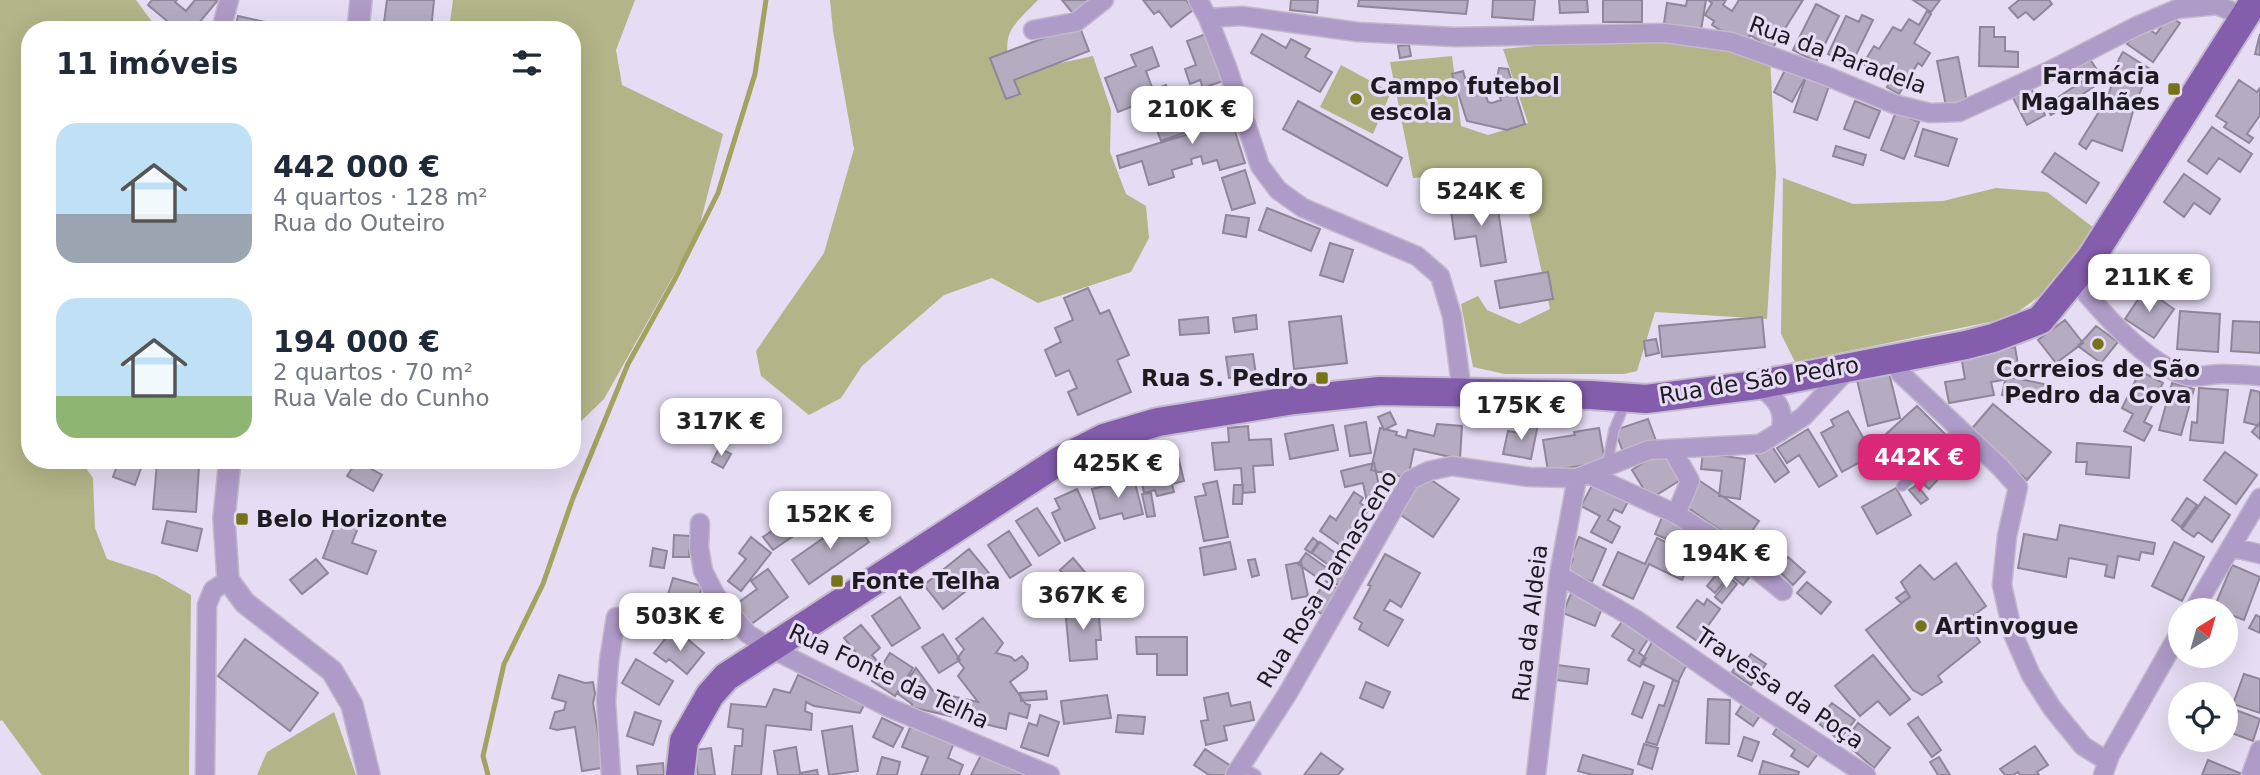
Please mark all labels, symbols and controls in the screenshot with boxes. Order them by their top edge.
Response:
street label: Rua da Paradela [1746,11,1930,99]
icon: filters [508,44,546,82]
text: 11 imóveis [56,46,238,81]
place label: Farmácia Magalhães [2021,63,2160,115]
place label: Campo futebol escola [1370,73,1560,125]
marker: Farmácia Magalhães [2166,81,2182,97]
pin: 210K € [1135,86,1249,146]
marker: Campo futebol escola [1348,91,1364,107]
text: 210K € [1147,96,1237,122]
text: 442 000 € [273,149,440,184]
icon: home [112,151,196,235]
pin: 524K € [1424,168,1538,228]
text: 524K € [1436,178,1526,204]
text: 4 quartos · 128 m² [273,184,488,210]
text: Rua do Outeiro [273,210,445,236]
pin: 211K € [2092,254,2206,314]
text: 211K € [2104,264,2194,290]
text: 194 000 € [273,324,440,359]
icon: home [112,326,196,410]
marker: Correios de São Pedro da Cova [2090,336,2106,352]
street label: Rua de São Pedro [1657,351,1861,409]
place label: Correios de São Pedro da Cova [1996,356,2200,408]
text: 2 quartos · 70 m² [273,359,473,385]
place label: Rua S. Pedro [1141,365,1308,391]
marker: Rua S. Pedro [1314,370,1330,386]
pin: 175K € [1464,382,1578,442]
text: Rua Vale do Cunho [273,385,490,411]
text: 175K € [1476,392,1566,418]
pin: 317K € [664,398,778,458]
text: 317K € [676,408,766,434]
pin: 442K € [1862,434,1976,494]
pin: 425K € [1061,440,1175,500]
text: 442K € [1874,444,1964,470]
text: 425K € [1073,450,1163,476]
street label: Rua Rosa Damasceno [1252,466,1402,692]
pin: 152K € [773,491,887,551]
text: 152K € [785,501,875,527]
place label: Belo Horizonte [256,506,447,532]
marker: Belo Horizonte [234,511,250,527]
pin: 194K € [1669,530,1783,590]
text: 194K € [1681,540,1771,566]
street label: Rua da Aldeia [1507,543,1553,703]
place label: Fonte Telha [851,568,1001,594]
pin: 367K € [1026,572,1140,632]
marker: Fonte Telha [829,573,845,589]
text: 367K € [1038,582,1128,608]
pin: 503K € [623,594,737,653]
north arrow [2168,598,2238,668]
map controls [2168,598,2238,752]
text: 503K € [635,603,725,629]
place label: Artinvogue [1935,613,2079,639]
street label: Rua Fonte da Telha [785,618,993,734]
marker: Artinvogue [1913,618,1929,634]
street label: Travessa da Poça [1690,622,1869,754]
button: locate [2168,682,2238,752]

